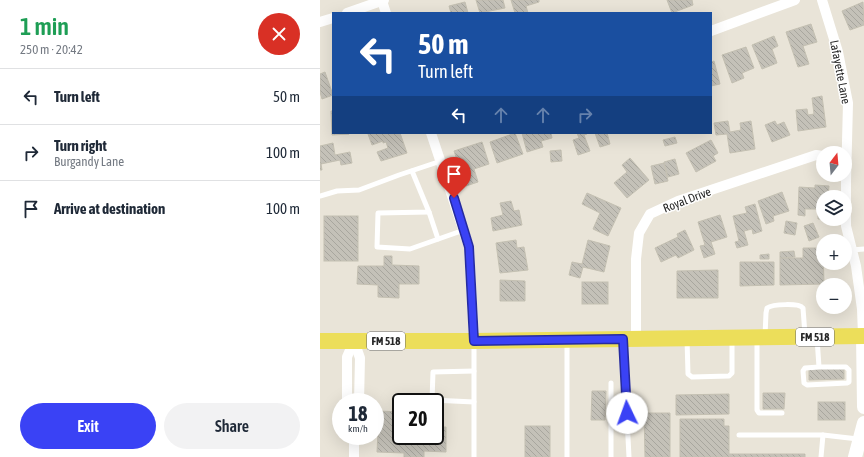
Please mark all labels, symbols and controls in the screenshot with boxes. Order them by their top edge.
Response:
text: 1 min [20,13,69,40]
button: close [258,13,300,55]
icon: left [352,28,404,80]
text: 50 m [418,28,468,60]
street label: Lafayette Lane [827,39,853,105]
text: 250 m · 20:42 [20,42,83,57]
text: Turn left [418,61,473,82]
icon: left [20,86,42,108]
text: Turn left [54,88,100,105]
text: 50 m [273,88,300,105]
icon: left [448,104,470,126]
icon: ahead [490,104,512,126]
icon: ahead [532,104,554,126]
icon: right [574,104,596,126]
text: Turn right [54,137,107,154]
icon: right [20,142,42,164]
text: 100 m [266,144,300,161]
north arrow [816,146,852,182]
map controls [816,146,852,314]
text: Burgandy Lane [54,154,124,169]
pin [437,157,471,198]
icon: arrive [443,163,465,185]
street label: Royal Drive [661,184,713,216]
button: layers [816,190,852,226]
icon: arrive [20,198,42,220]
text: Arrive at destination [54,200,165,217]
text: 100 m [266,200,300,217]
button: + [816,234,852,270]
button: − [816,278,852,314]
road number: FM 518 [796,328,834,346]
road number: FM 518 [367,332,405,350]
position arrow [606,392,648,434]
speed limit sign: 20 [392,393,444,445]
text: 18 [349,402,367,425]
button: Exit [20,403,156,449]
button: Share [164,403,300,449]
text: km/h [348,423,368,434]

